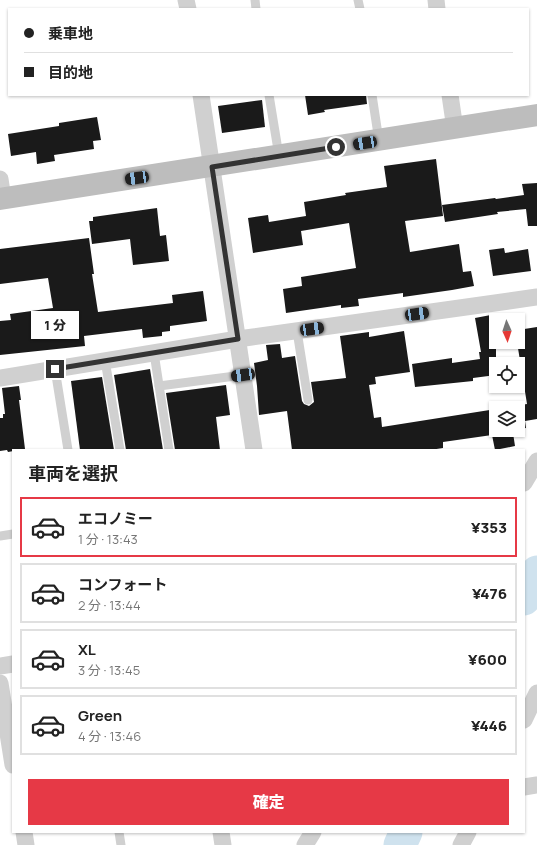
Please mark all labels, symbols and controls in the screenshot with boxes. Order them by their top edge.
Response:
text: 乗車地 [48,23,93,44]
text: 目的地 [48,62,93,83]
car [352,135,378,151]
route start [327,138,345,156]
car [124,170,150,186]
car [404,306,430,322]
callout: 1 分 [31,311,79,339]
north arrow [489,313,525,349]
map controls [489,313,525,437]
text: 1 分 [44,316,66,334]
car [299,321,325,337]
button: locate [489,357,525,393]
route end [46,360,64,378]
car [230,367,256,383]
button: layers [489,401,525,437]
text: 車両を選択 [28,461,118,485]
text: エコノミー [78,508,153,529]
icon: car [30,509,66,545]
text: ¥353 [471,517,507,538]
text: 1 分 · 13:43 [78,530,138,548]
text: コンフォート [78,574,168,595]
icon: car [30,575,66,611]
text: ¥476 [472,583,507,604]
text: 2 分 · 13:44 [78,596,141,614]
text: XL [78,639,96,660]
icon: car [30,641,66,677]
text: ¥600 [468,649,507,670]
text: 3 分 · 13:45 [78,661,140,679]
text: Green [78,705,122,726]
icon: car [30,707,66,743]
text: ¥446 [471,715,507,736]
text: 4 分 · 13:46 [78,727,141,745]
button: 確定 [28,779,509,825]

